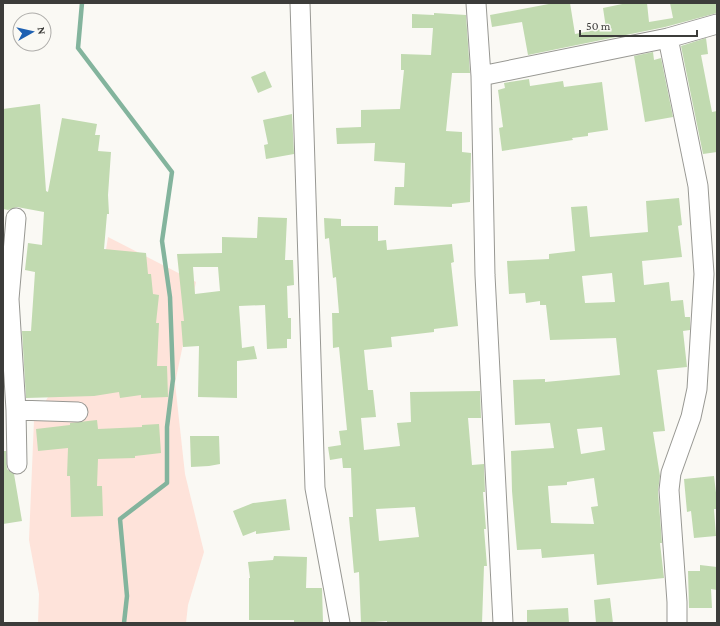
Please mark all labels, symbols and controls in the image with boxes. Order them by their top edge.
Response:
north arrow [12,12,52,52]
scale bar [580,12,697,38]
text: 50 m [586,19,611,33]
text: N [35,26,48,36]

